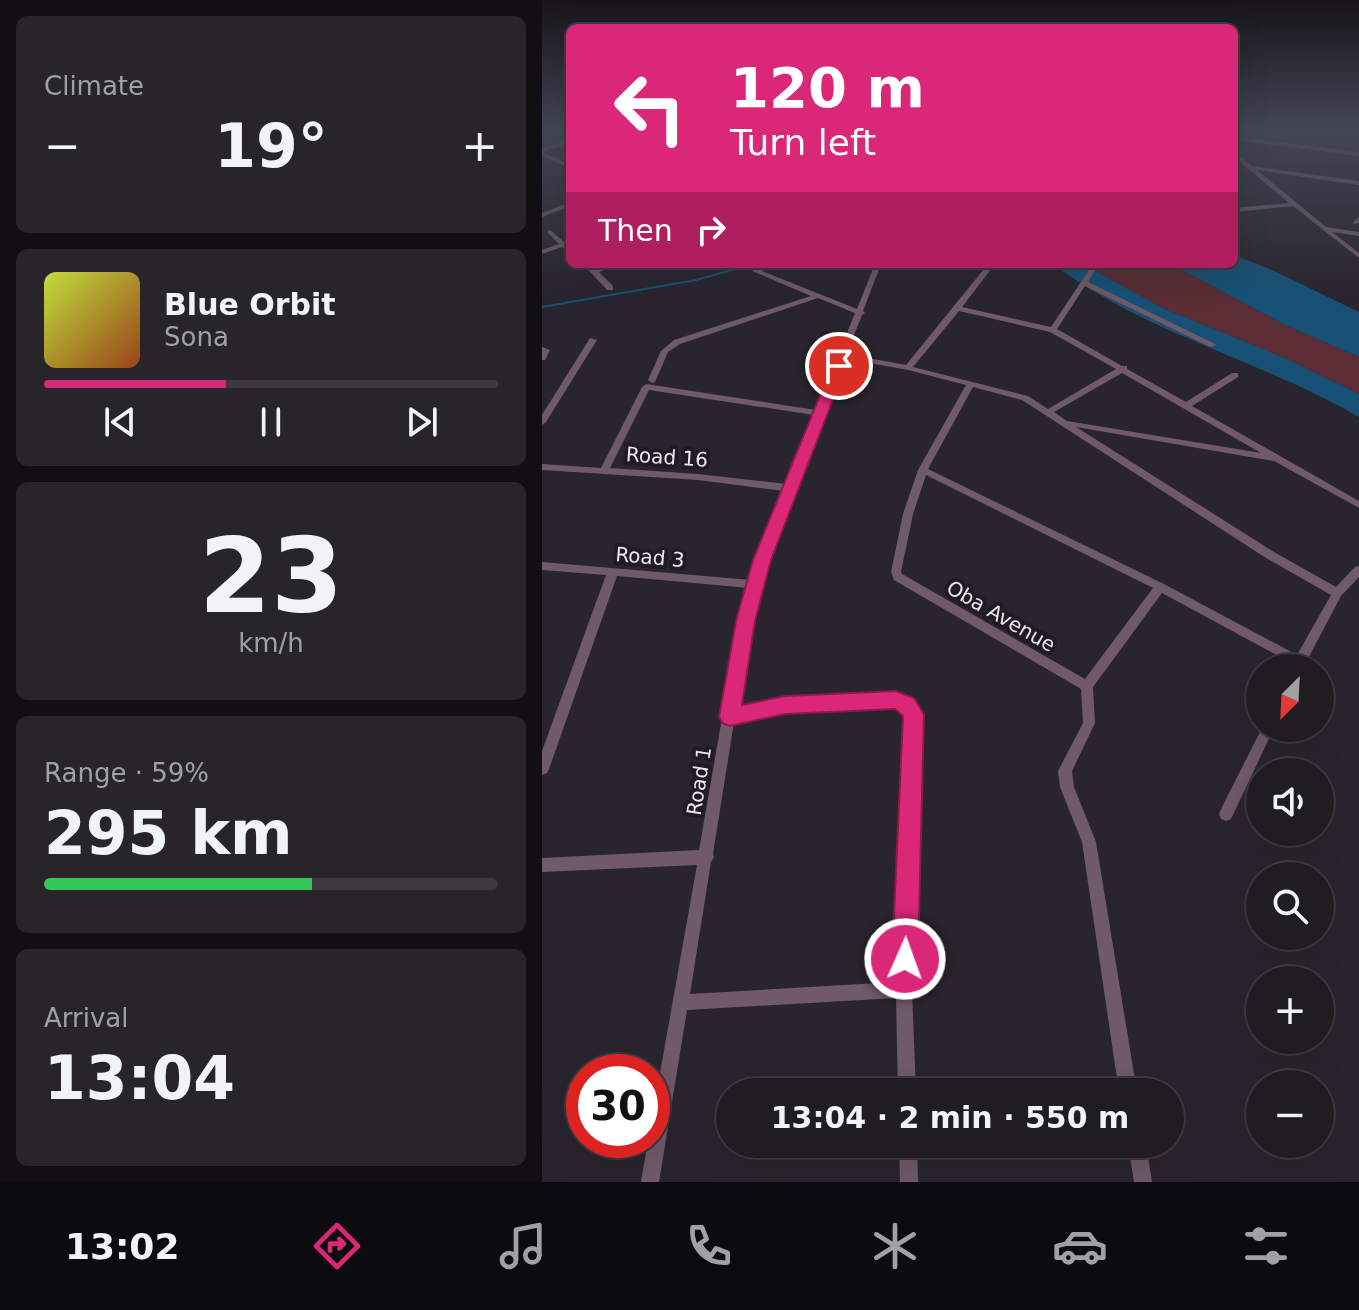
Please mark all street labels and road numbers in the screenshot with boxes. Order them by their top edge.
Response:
street label: Road 16 [625,442,709,472]
street label: Road 3 [614,542,686,572]
street label: Oba Avenue [942,575,1060,657]
street label: Road 1 [682,745,716,817]

